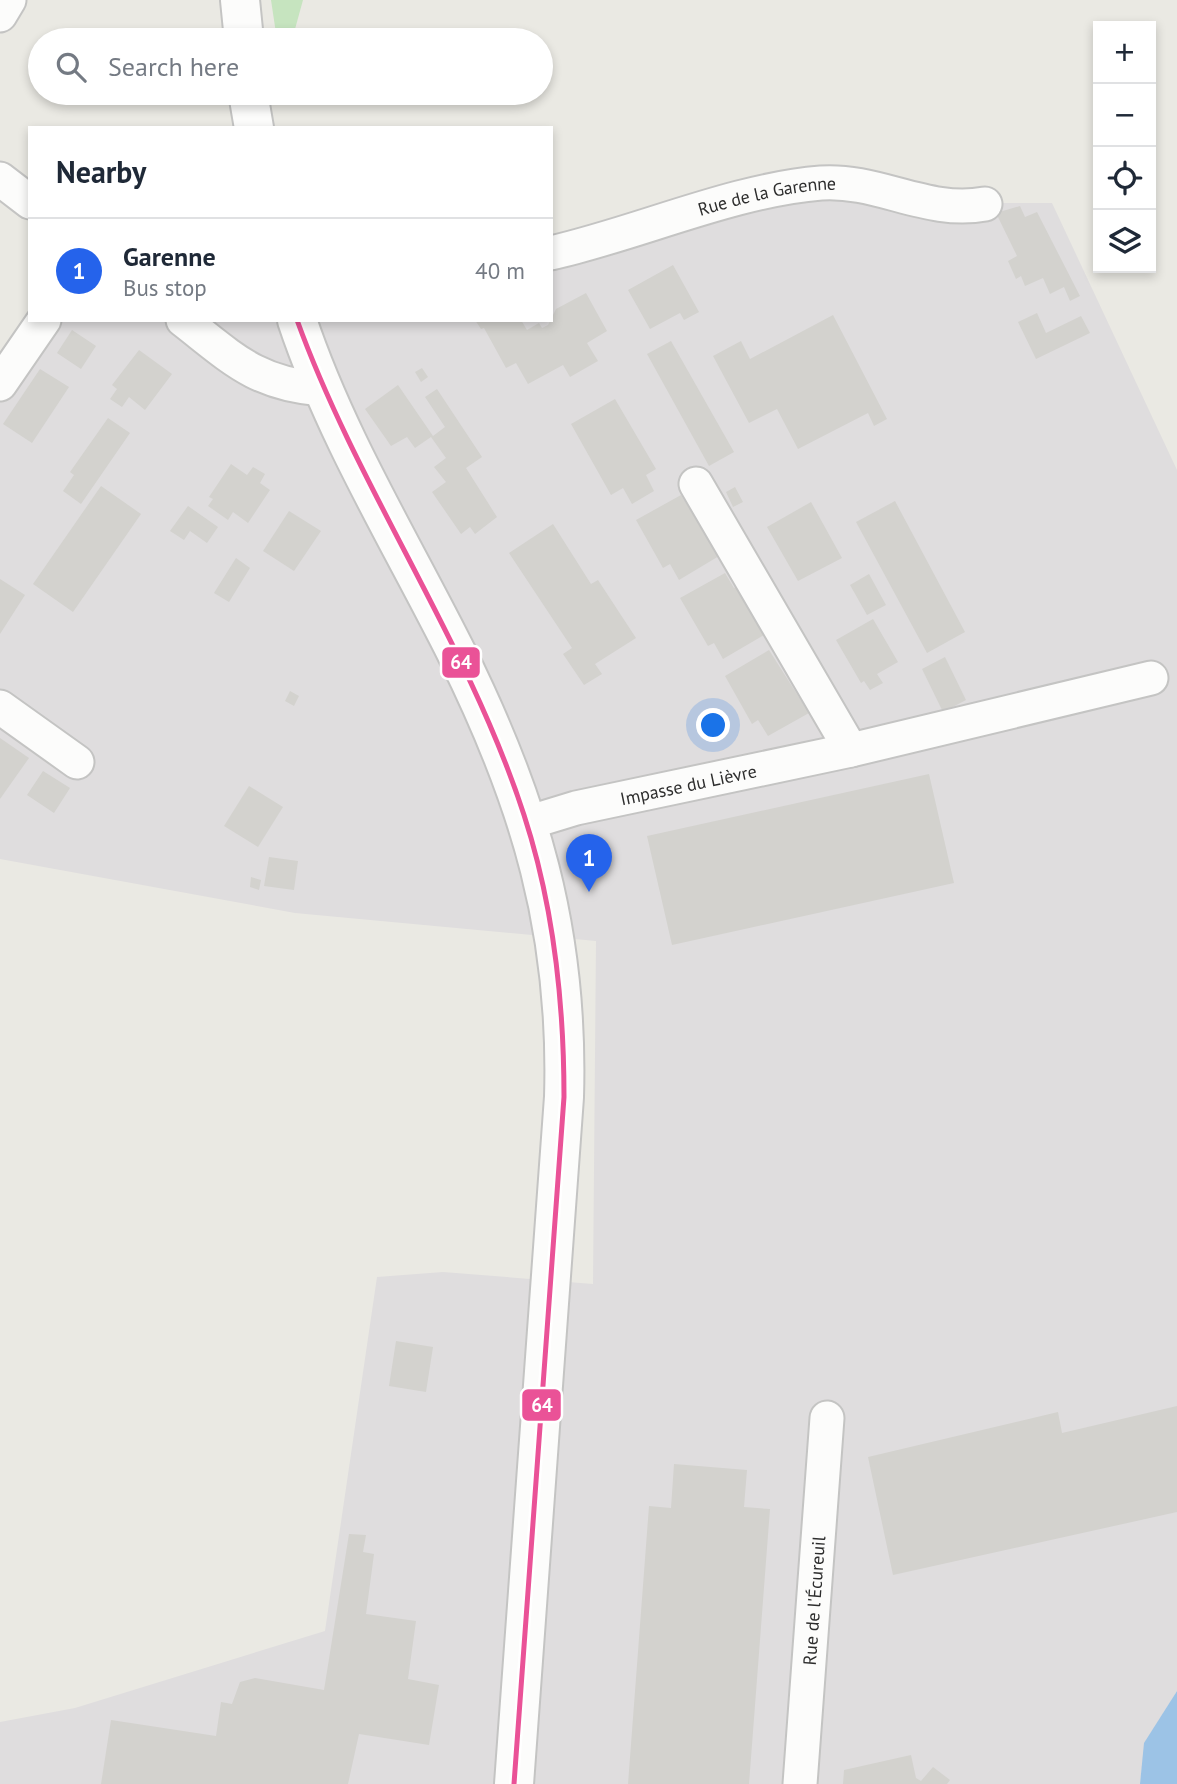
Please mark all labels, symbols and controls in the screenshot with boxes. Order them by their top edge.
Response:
map controls [1093,21,1156,273]
button: + [1093,21,1156,84]
search box [28,28,553,105]
icon: search [52,48,90,86]
text: Search here [108,50,239,83]
button: − [1093,84,1156,147]
button: locate [1093,147,1156,210]
text: Nearby [56,152,146,191]
street label: Rue de la Garenne [695,171,836,220]
button: layers [1093,210,1156,273]
text: Garenne [123,240,216,273]
text: 1 [72,256,86,285]
text: 40 m [475,256,525,285]
text: Bus stop [123,273,207,302]
line badge: 64 [441,646,481,679]
text: 64 [450,650,472,674]
your location [696,708,730,742]
street label: Impasse du Lièvre [618,759,759,810]
pin: 1 [566,834,612,892]
line badge: 64 [521,1388,562,1422]
text: 64 [531,1393,553,1417]
street label: Rue de l'Écureuil [797,1534,830,1666]

